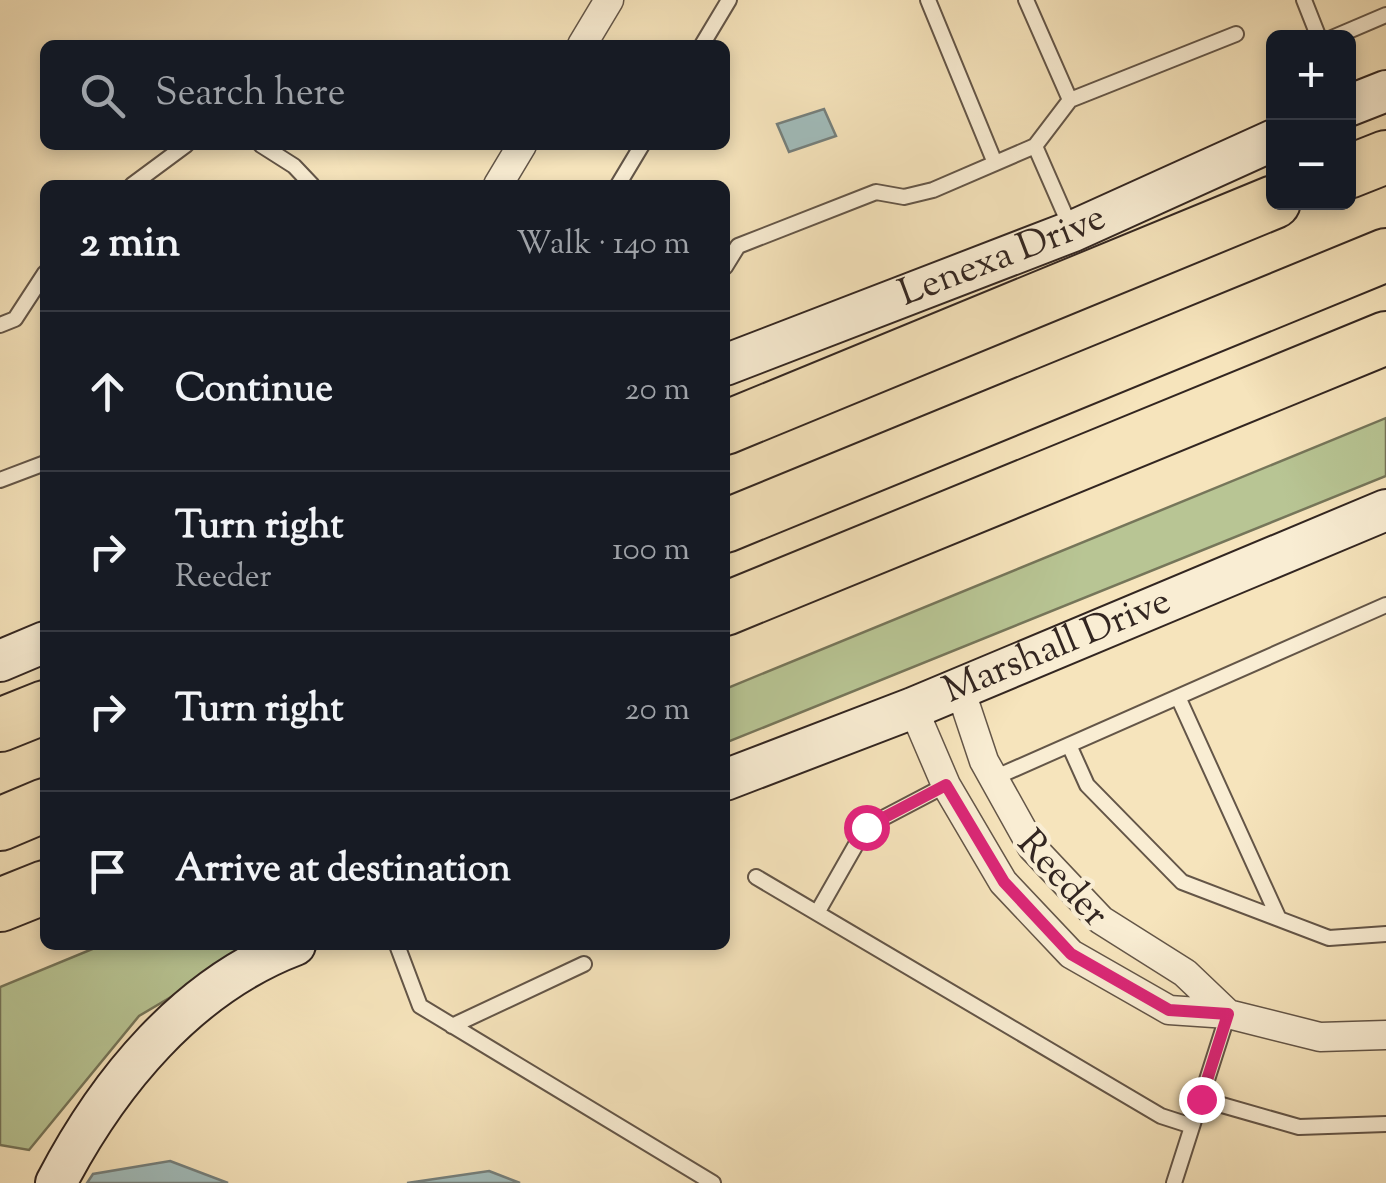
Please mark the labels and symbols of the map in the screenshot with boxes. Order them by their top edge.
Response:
street label: Lenexa Drive [892,192,1115,322]
street label: Marshall Drive [936,576,1179,719]
route start [844,805,890,851]
street label: Reeder [1003,819,1119,941]
route end [1179,1077,1225,1123]

